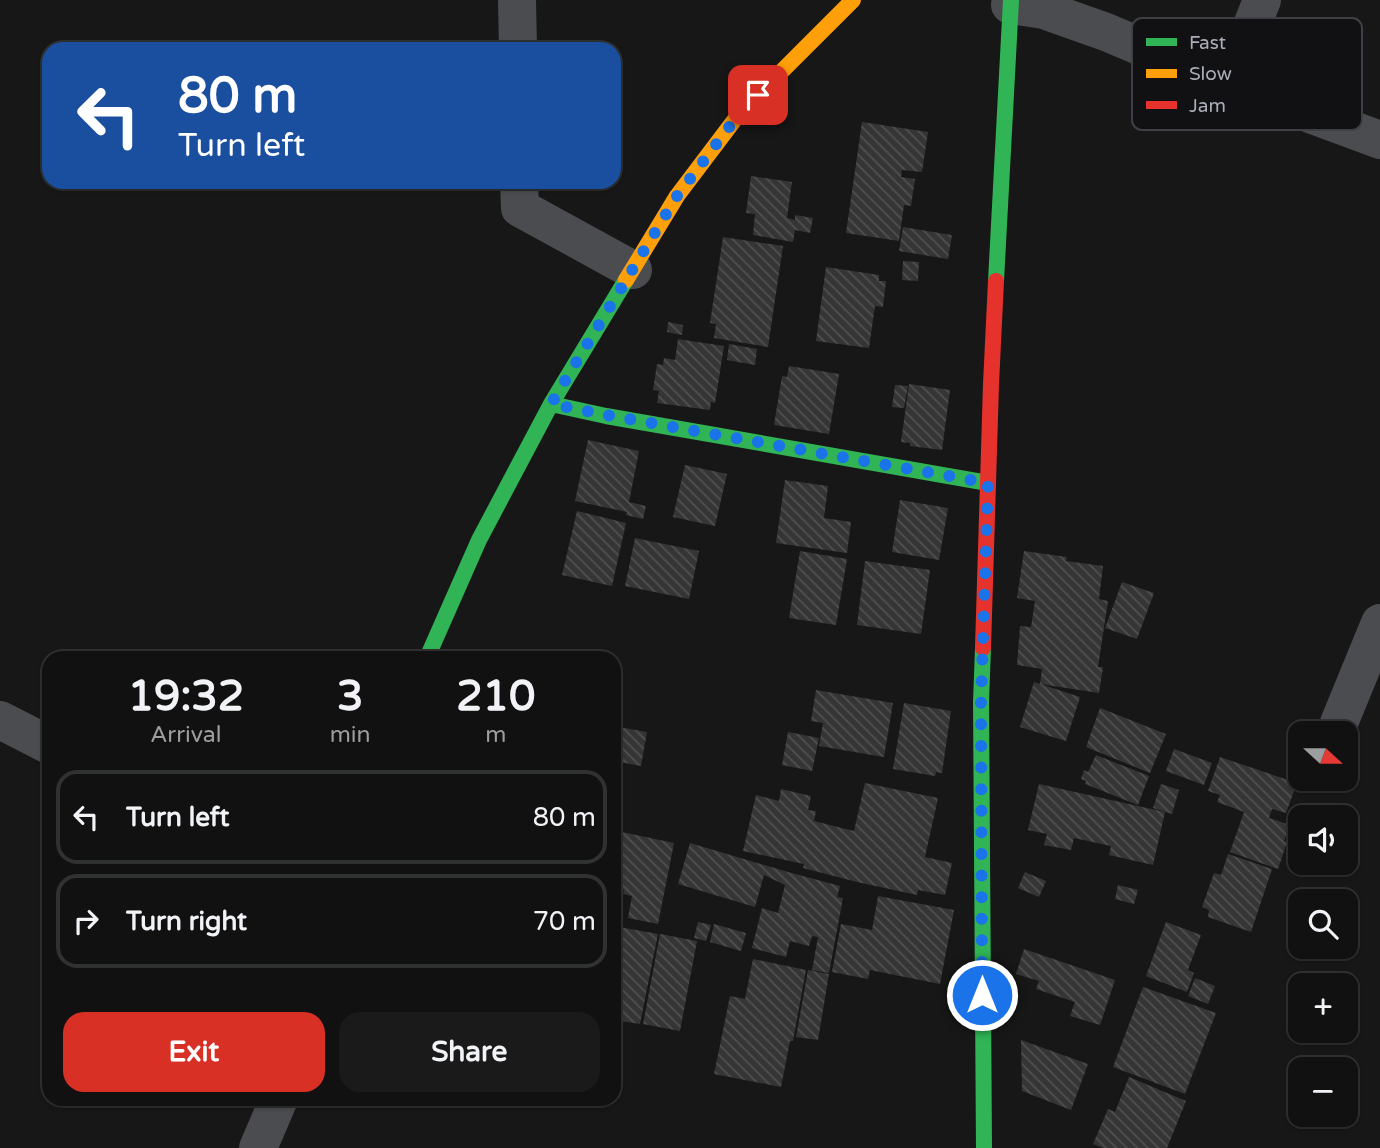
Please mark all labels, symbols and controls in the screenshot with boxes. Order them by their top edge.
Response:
legend [1132,18,1362,130]
text: Fast [1189,32,1226,54]
text: Slow [1189,63,1232,85]
pin [728,65,788,125]
text: 80 m [178,67,297,126]
icon: left [63,70,154,161]
icon: arrive [739,76,777,114]
text: Jam [1189,95,1226,117]
text: Turn left [178,127,305,165]
text: 19:32 [128,671,244,722]
text: 3 [337,671,363,722]
text: 210 [456,671,535,722]
text: Arrival [150,721,221,749]
text: min [330,721,371,749]
text: m [485,721,506,749]
north arrow [1288,721,1358,791]
map controls [1288,721,1358,1127]
icon: left [67,798,105,836]
text: Turn left [126,802,229,833]
text: 80 m [533,802,596,833]
button: sound [1288,805,1358,875]
button: search [1288,889,1358,959]
icon: right [67,902,105,940]
text: Turn right [126,906,247,937]
text: 70 m [533,906,596,937]
position arrow [945,958,1019,1032]
button: + [1288,973,1358,1043]
button: Exit [63,1012,325,1092]
button: Share [339,1012,600,1092]
button: − [1288,1057,1358,1127]

